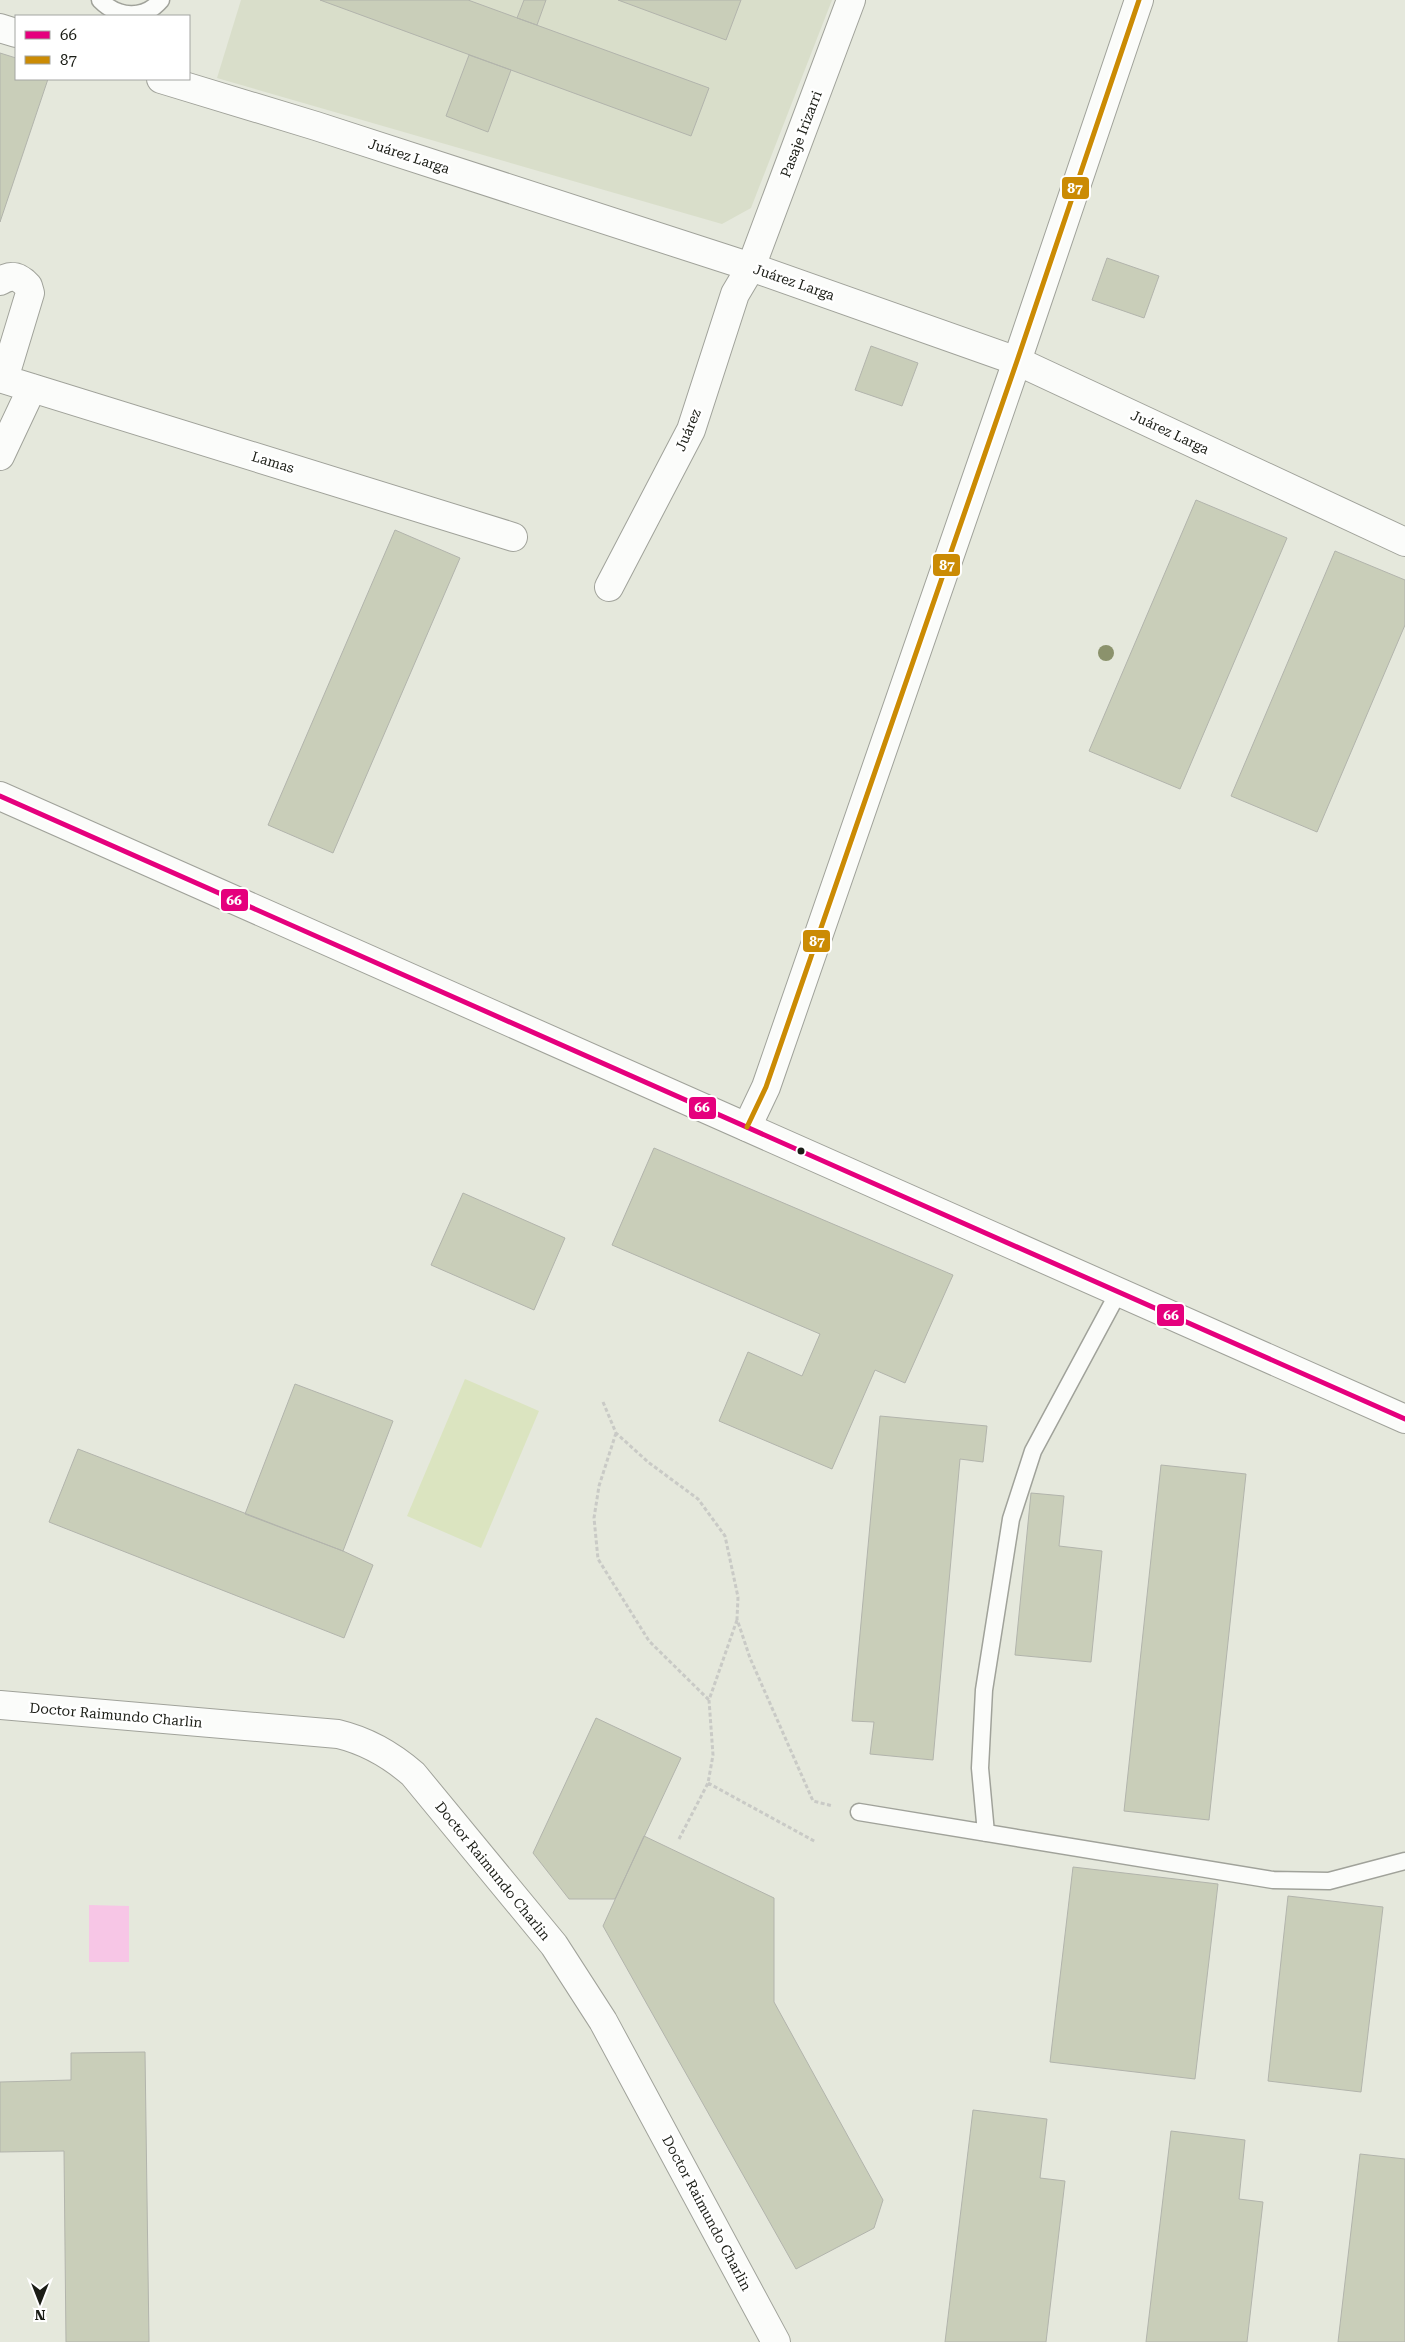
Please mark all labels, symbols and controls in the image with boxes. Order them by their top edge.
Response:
legend [15,15,190,80]
text: 66 [60,26,77,44]
text: 87 [60,51,77,69]
street label: Pasaje Irizarri [777,88,825,180]
street label: Juárez Larga [366,135,452,177]
line badge: 87 [1061,176,1090,200]
text: 87 [1067,180,1083,196]
street label: Juárez Larga [751,261,837,303]
street label: Juárez [672,406,704,453]
street label: Juárez Larga [1128,407,1212,457]
street label: Lamas [250,448,296,476]
line badge: 87 [932,553,961,577]
text: 87 [939,557,955,573]
line badge: 66 [220,888,249,912]
text: 66 [226,892,242,908]
line badge: 87 [802,929,831,953]
text: 87 [809,933,825,949]
line badge: 66 [688,1096,717,1120]
text: 66 [694,1099,710,1115]
unlabelled marker [796,1146,806,1156]
line badge: 66 [1156,1303,1185,1327]
text: 66 [1163,1307,1179,1323]
street label: Doctor Raimundo Charlin [29,1699,203,1731]
street label: Doctor Raimundo Charlin [432,1798,554,1944]
street label: Doctor Raimundo Charlin [659,2133,755,2293]
north arrow [15,2277,65,2327]
text: N [34,2307,45,2323]

